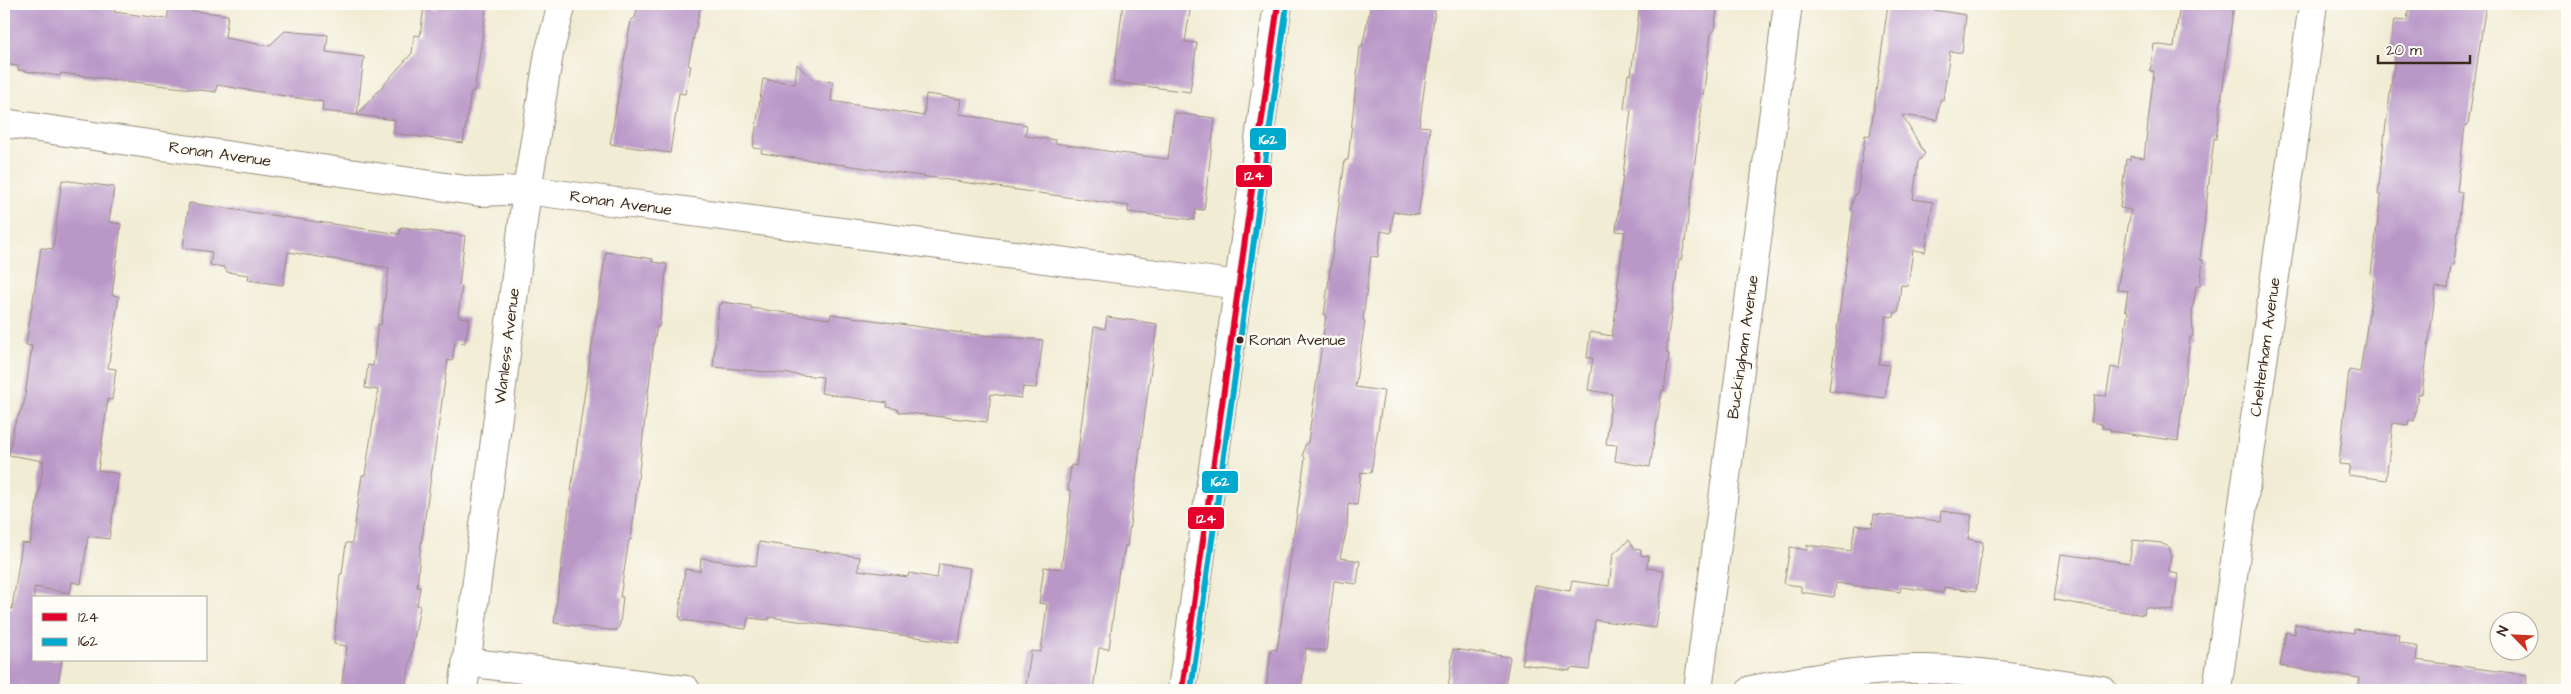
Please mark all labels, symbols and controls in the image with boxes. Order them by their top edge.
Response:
scale bar [2378,32,2471,64]
text: 20 m [2386,40,2422,61]
line badge: 162 [1249,127,1287,151]
text: 162 [1259,130,1278,150]
street label: Ronan Avenue [168,136,273,172]
line badge: 124 [1235,164,1273,188]
text: 124 [1244,166,1264,186]
street label: Ronan Avenue [569,185,674,221]
street label: Buckingham Avenue [1722,273,1765,420]
street label: Cheltenham Avenue [2244,276,2286,418]
street label: Wanless Avenue [489,286,525,405]
place label: Ronan Avenue [1249,330,1346,351]
marker: Ronan Avenue [1235,335,1245,345]
line badge: 162 [1201,470,1239,494]
text: 162 [1211,472,1230,492]
line badge: 124 [1187,506,1225,530]
text: 124 [1196,509,1216,529]
legend [32,596,208,662]
text: 124 [78,607,99,628]
north arrow [2488,612,2538,662]
text: N [2492,623,2514,639]
text: 162 [78,631,98,652]

